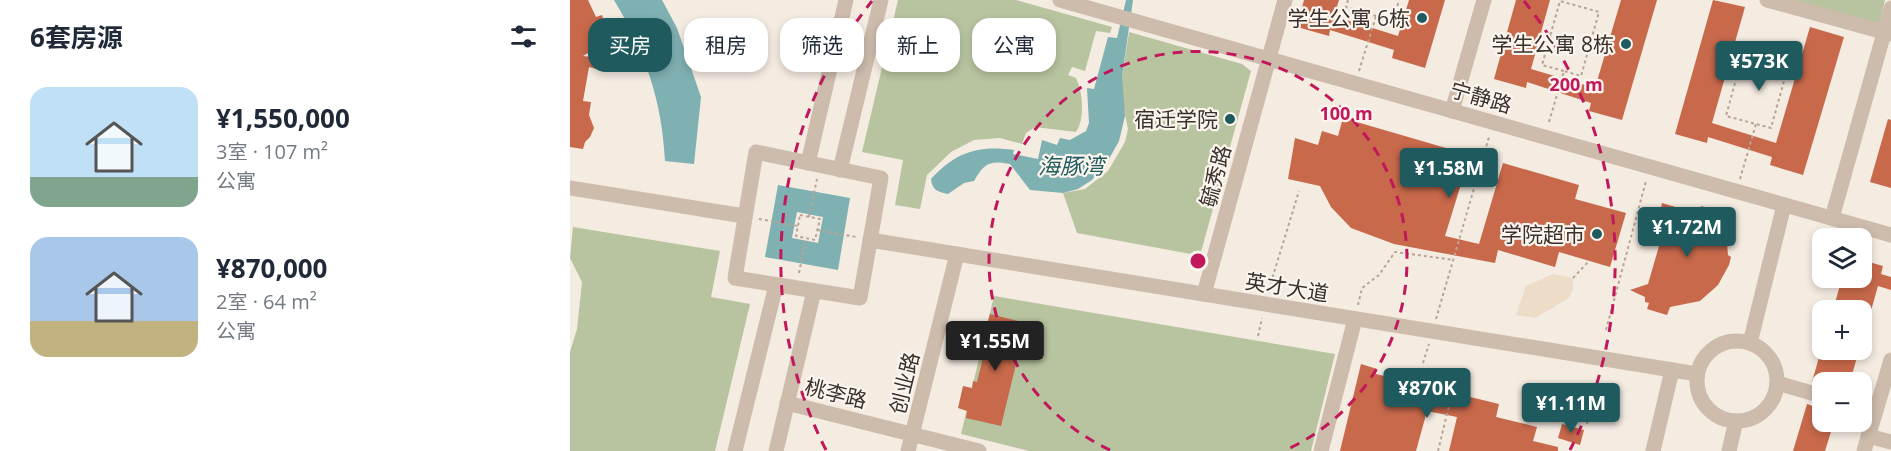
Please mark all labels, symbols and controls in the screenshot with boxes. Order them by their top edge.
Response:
place label: 学生公寓 6栋 [1288,4,1410,32]
marker: 学生公寓 6栋 [1415,11,1429,25]
chip: 买房 [588,18,672,72]
chip: 租房 [684,18,768,72]
chip: 筛选 [780,18,864,72]
chip: 新上 [876,18,960,72]
chip: 公寓 [972,18,1056,72]
text: 6套房源 [30,19,123,55]
icon: filters [507,20,540,53]
place label: 学生公寓 8栋 [1492,30,1614,58]
marker: 学生公寓 8栋 [1619,37,1633,51]
pin: ¥573K [1717,41,1801,92]
text: ¥573K [1729,47,1789,74]
text: 200 m [1549,72,1603,96]
street label: 宁静路 [1447,75,1515,119]
text: ¥1,550,000 [216,100,350,136]
text: 100 m [1319,101,1373,125]
place label: 宿迁学院 [1134,105,1218,133]
icon: home [78,111,150,183]
marker: 宿迁学院 [1223,112,1237,126]
text: 3室 · 107 m² [216,138,328,165]
street label: 毓秀路 [1193,142,1237,210]
pin: ¥1.58M [1400,148,1498,199]
water label: 海豚湾 [1038,150,1108,180]
text: ¥1.58M [1414,154,1484,181]
text: 公寓 [216,167,256,194]
pin: ¥1.72M [1638,207,1736,258]
text: ¥1.72M [1652,213,1722,240]
place label: 学院超市 [1501,220,1585,248]
marker: 学院超市 [1590,227,1604,241]
map controls [1812,228,1872,432]
button: layers [1812,228,1872,288]
text: ¥870,000 [216,250,327,286]
centre of rings [1188,251,1208,271]
icon: home [78,261,150,333]
street label: 英才大道 [1243,267,1331,307]
text: 2室 · 64 m² [216,288,317,315]
button: + [1812,300,1872,360]
text: 公寓 [216,317,256,344]
pin: ¥1.55M [946,321,1044,372]
text: ¥1.55M [960,327,1030,354]
street label: 创业路 [883,349,925,417]
pin: ¥870K [1385,368,1469,419]
street label: 桃李路 [802,372,870,414]
button: − [1812,372,1872,432]
text: ¥870K [1397,374,1457,401]
pin: ¥1.11M [1522,383,1620,434]
text: ¥1.11M [1536,389,1606,416]

